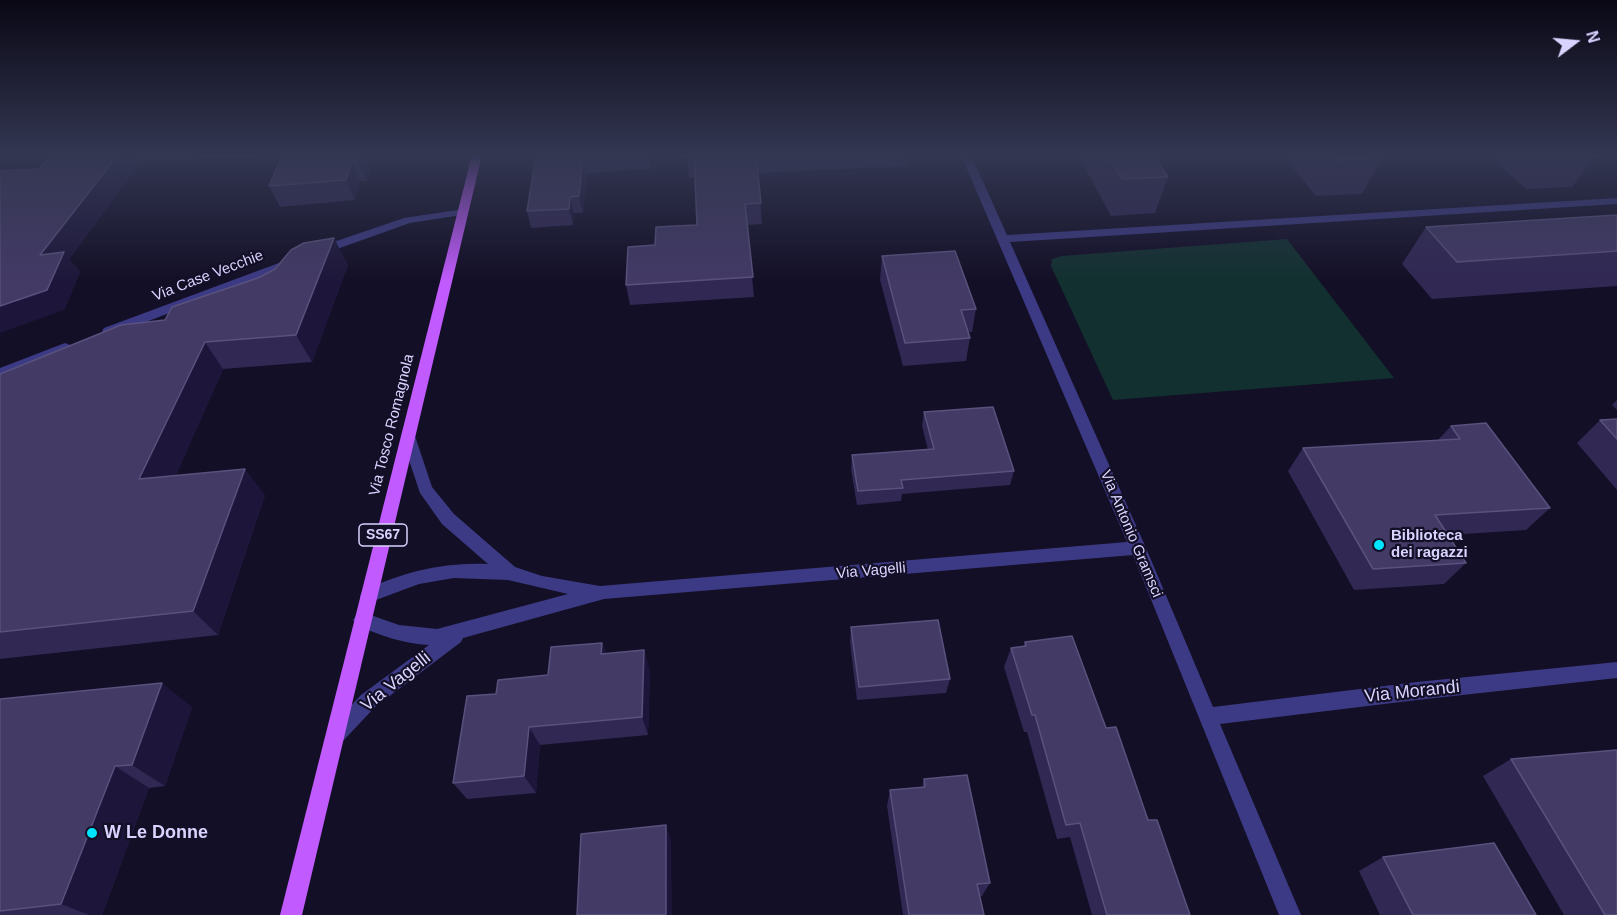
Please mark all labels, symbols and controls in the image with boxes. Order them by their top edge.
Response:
north arrow [1545,12,1605,72]
text: N [1583,29,1603,45]
street label: Via Case Vecchie [150,247,266,305]
street label: Via Tosco Romagnola [366,352,418,498]
street label: Via Antonio Gramsci [1096,468,1166,600]
road number: SS67 [359,524,407,546]
place label: Biblioteca dei ragazzi [1391,527,1468,562]
marker: Biblioteca dei ragazzi [1372,538,1386,552]
street label: Via Vagelli [836,559,906,583]
street label: Via Vagelli [357,647,435,717]
street label: Via Morandi [1363,676,1461,708]
place label: W Le Donne [104,822,208,844]
marker: W Le Donne [85,826,99,840]

